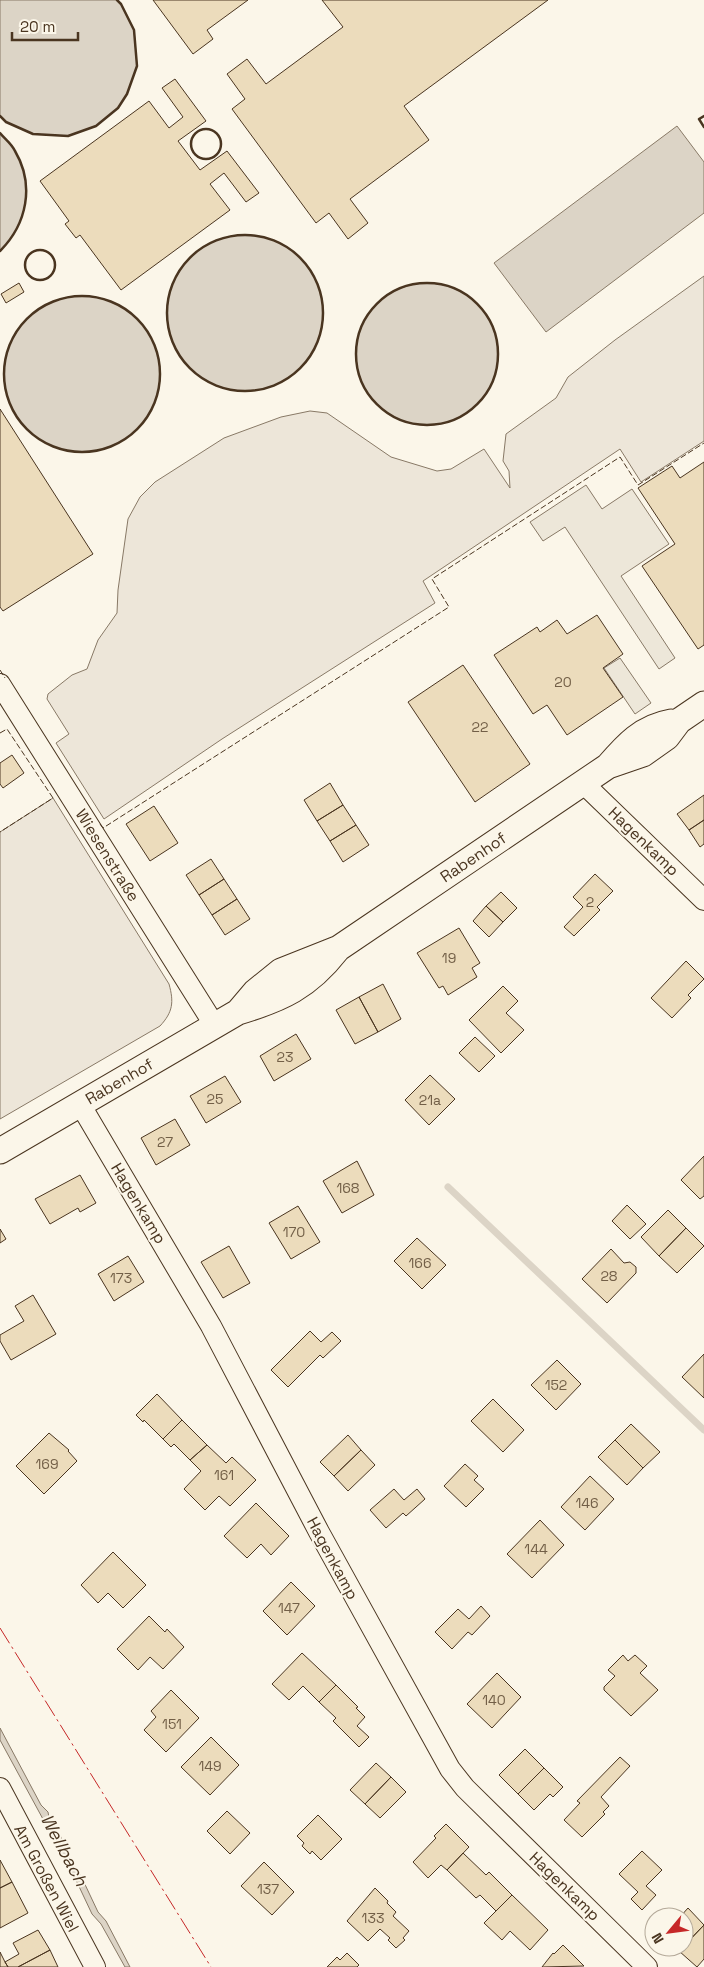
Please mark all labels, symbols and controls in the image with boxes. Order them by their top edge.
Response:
scale bar [12,10,79,42]
text: 20 m [20,17,55,36]
house number: 20 [554,673,572,691]
house number: 22 [472,718,488,736]
street label: Hagenkamp [604,802,684,880]
street label: Wiesenstraße [71,805,144,905]
street label: Rabenhof [436,828,510,887]
house number: 2 [586,893,594,911]
house number: 19 [442,949,456,967]
house number: 23 [277,1048,293,1066]
street label: Rabenhof [81,1054,157,1109]
house number: 25 [207,1090,223,1108]
house number: 21a [419,1091,441,1109]
house number: 27 [157,1133,173,1151]
street label: Hagenkamp [106,1159,171,1248]
house number: 168 [336,1179,360,1197]
house number: 170 [283,1223,305,1241]
house number: 166 [409,1254,432,1272]
house number: 28 [600,1267,618,1285]
house number: 173 [110,1269,132,1287]
house number: 152 [545,1376,567,1394]
house number: 169 [36,1455,59,1473]
house number: 161 [214,1466,234,1484]
house number: 146 [575,1494,599,1512]
street label: Hagenkamp [302,1513,363,1603]
house number: 144 [524,1540,548,1558]
house number: 147 [278,1599,300,1617]
house number: 140 [482,1691,506,1709]
house number: 151 [162,1715,182,1733]
house number: 149 [198,1757,222,1775]
water label: Wellbach [36,1810,93,1891]
street label: Am Großen Wiel [9,1821,84,1936]
street label: Hagenkamp [525,1847,605,1925]
house number: 137 [257,1880,279,1898]
north arrow [644,1907,694,1957]
house number: 133 [362,1909,384,1927]
text: N [647,1930,668,1947]

